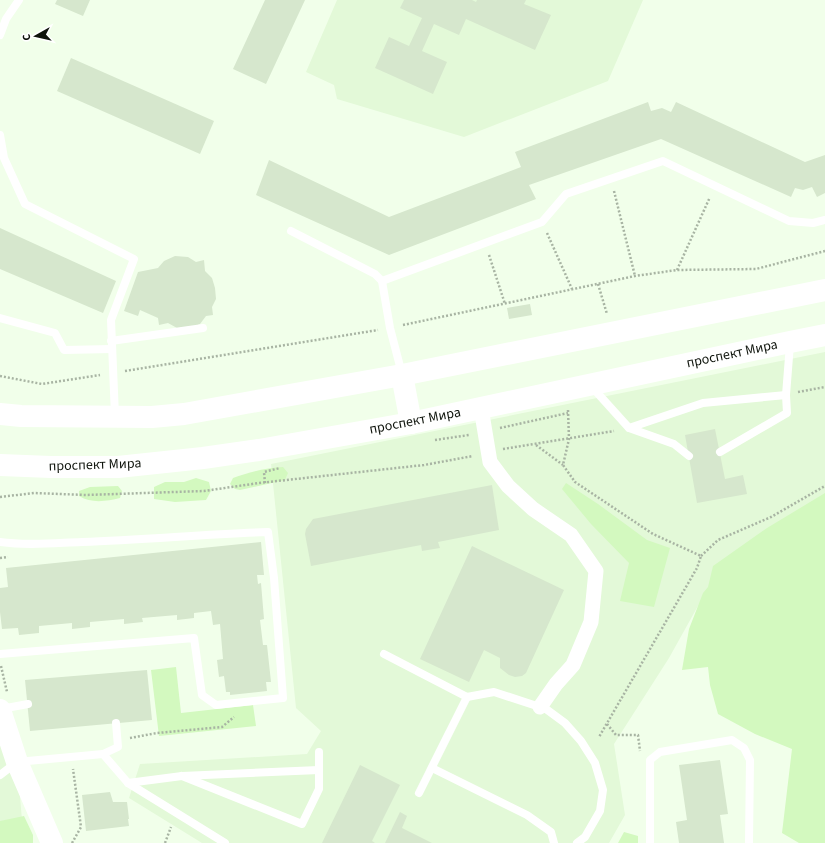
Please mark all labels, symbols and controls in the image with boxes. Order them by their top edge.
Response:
north arrow [16,16,56,56]
text: С [19,33,34,42]
street label: проспект Мира [685,335,779,373]
street label: проспект Мира [368,402,462,440]
street label: проспект Мира [48,453,142,477]

